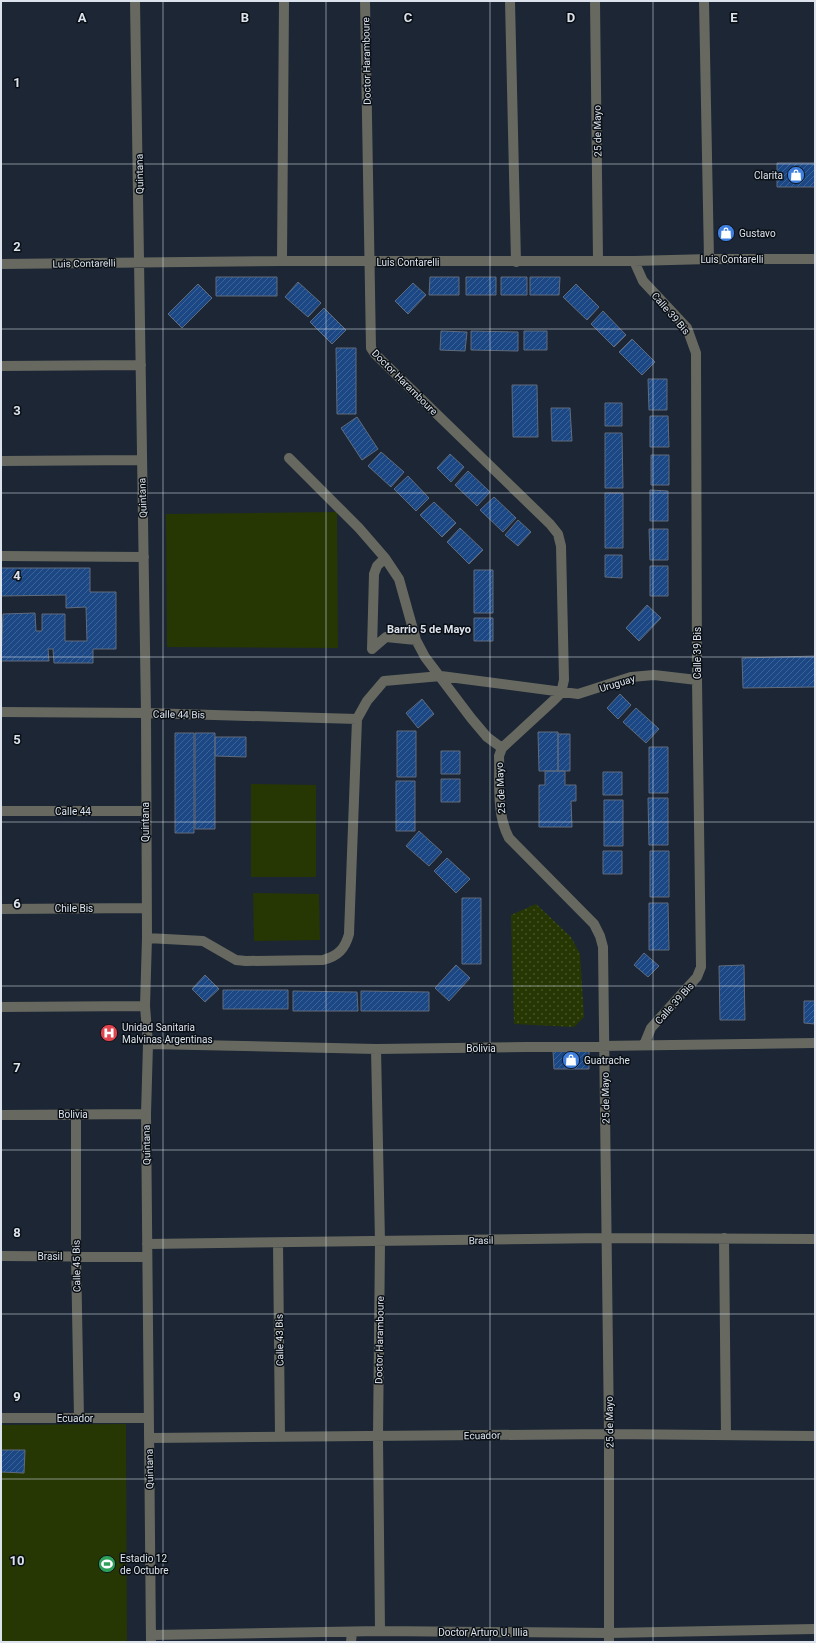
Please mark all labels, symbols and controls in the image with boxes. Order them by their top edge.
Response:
text: A [78,10,87,25]
text: B [241,10,249,25]
text: C [404,10,413,25]
text: D [567,10,575,25]
text: E [730,10,738,25]
street label: Doctor Haramboure [360,17,373,105]
text: 1 [13,75,21,90]
street label: 25 de Mayo [592,105,603,157]
street label: Quintana [134,154,145,194]
shop icon: Clarita [786,165,806,185]
place label: Clarita [754,170,783,181]
shop icon: Gustavo [716,223,736,243]
place label: Gustavo [739,228,776,239]
text: 2 [13,239,21,254]
street label: Luis Contarelli [700,254,764,265]
street label: Luis Contarelli [52,257,116,270]
street label: Luis Contarelli [376,257,440,268]
street label: Calle 39 Bis [649,290,692,337]
street label: Doctor Haramboure [370,347,440,417]
text: 3 [13,403,21,418]
street label: Quintana [136,478,149,518]
text: 4 [13,568,21,583]
district label: Barrio 5 de Mayo [387,623,471,636]
street label: Calle 39 Bis [692,627,703,679]
street label: Uruguay [598,673,637,694]
street label: Calle 44 Bis [153,709,205,720]
text: 5 [13,732,21,747]
street label: 25 de Mayo [494,762,507,814]
street label: Quintana [140,802,151,842]
street label: Calle 44 [55,806,91,817]
text: 6 [13,896,21,911]
street label: Chile Bis [55,903,93,914]
street label: Calle 39 Bis [653,980,696,1026]
place label: Unidad Sanitaria Malvinas Argentinas [122,1022,213,1045]
hospital icon: Unidad Sanitaria Malvinas Argentinas [99,1023,119,1043]
street label: Bolivia [466,1043,496,1054]
shop icon: Guatrache [561,1050,581,1070]
place label: Guatrache [584,1055,630,1066]
text: 7 [13,1060,21,1075]
street label: 25 de Mayo [600,1072,611,1124]
street label: Bolivia [58,1109,88,1120]
street label: Quintana [141,1125,152,1165]
text: 8 [13,1225,21,1240]
street label: Brasil [468,1235,494,1246]
street label: Calle 45 Bis [71,1240,82,1292]
street label: Brasil [38,1251,62,1262]
street label: Doctor Haramboure [373,1296,386,1384]
street label: Calle 43 Bis [274,1314,285,1366]
text: 9 [13,1389,21,1404]
street label: 25 de Mayo [604,1396,615,1448]
street label: Ecuador [57,1413,94,1424]
street label: Ecuador [464,1430,501,1441]
street label: Quintana [144,1449,155,1489]
text: 10 [10,1553,24,1568]
place label: Estadio 12 de Octubre [120,1553,169,1576]
sports icon: Estadio 12 de Octubre [97,1554,117,1574]
street label: Doctor Arturo U. Illia [438,1627,528,1638]

